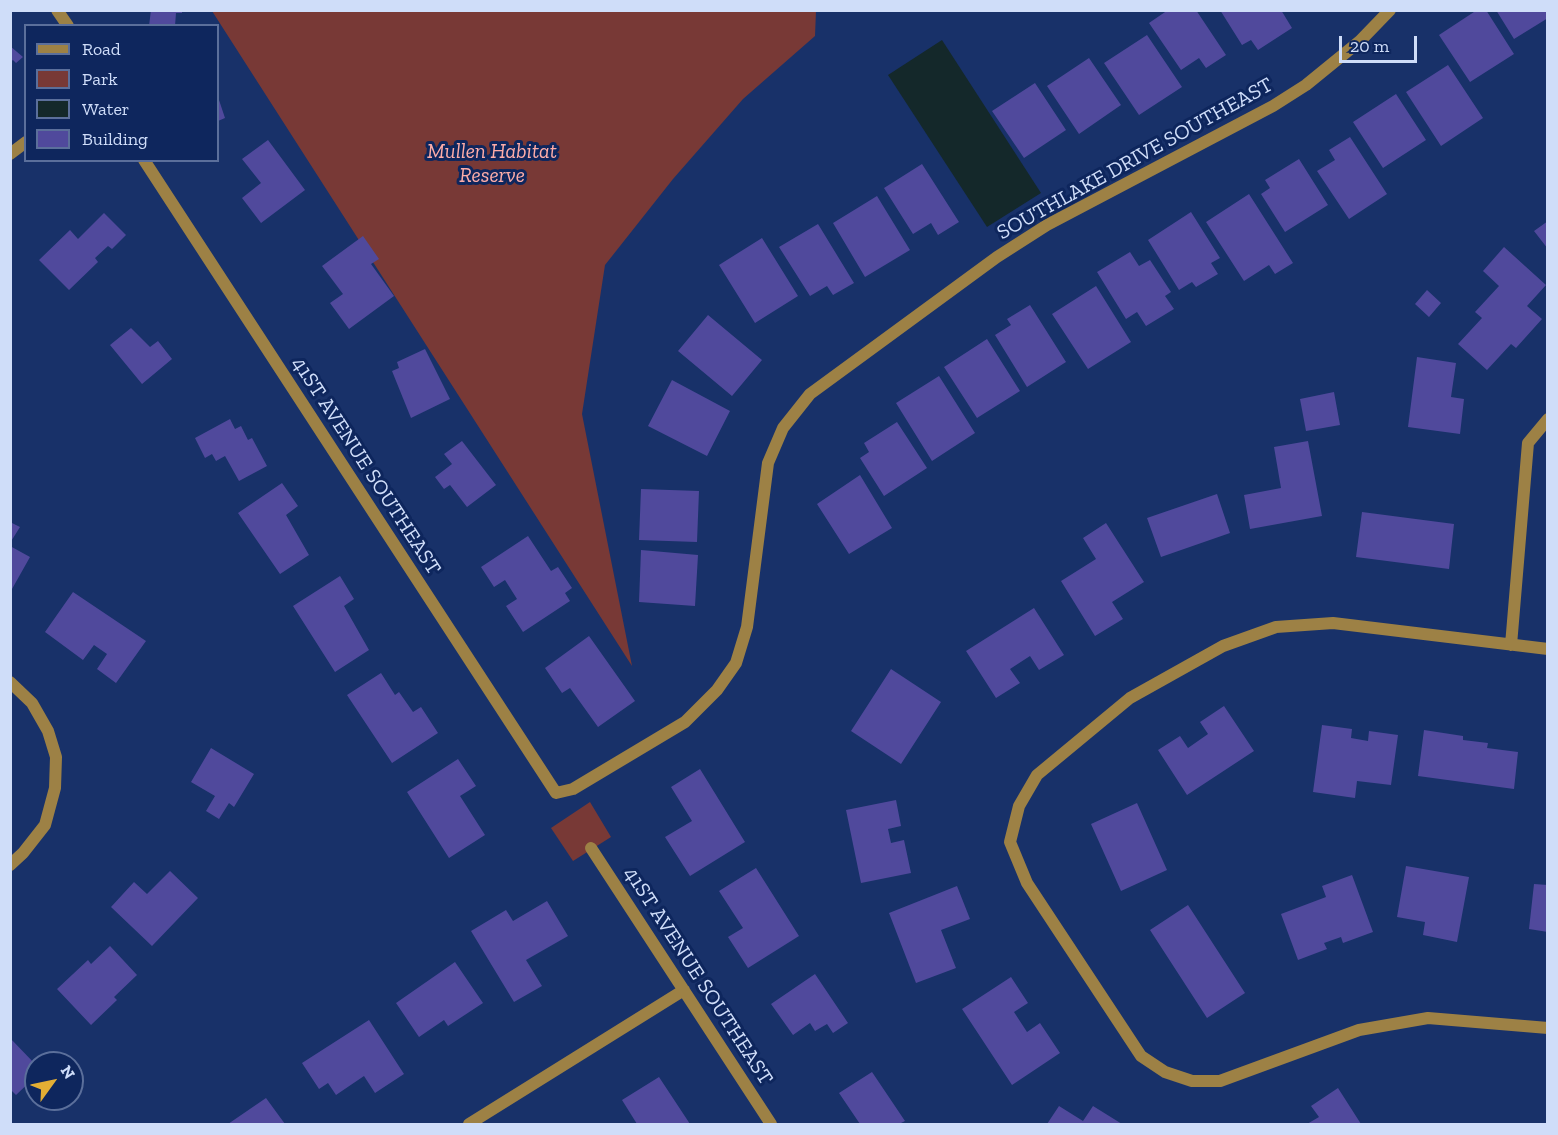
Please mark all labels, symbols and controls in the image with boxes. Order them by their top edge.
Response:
legend [24,24,219,162]
scale bar [1342,24,1420,62]
text: 20 m [1350,35,1389,57]
text: Road [82,38,121,60]
text: Park [82,68,118,90]
street label: SOUTHLAKE DRIVE SOUTHEAST [993,73,1277,245]
text: Water [82,98,129,120]
text: Building [82,128,148,150]
park label: Mullen Habitat Reserve [427,139,557,189]
street label: 41ST AVENUE SOUTHEAST [286,352,446,580]
street label: 41ST AVENUE SOUTHEAST [618,862,778,1090]
north arrow [24,1051,84,1111]
text: N [57,1062,79,1082]

